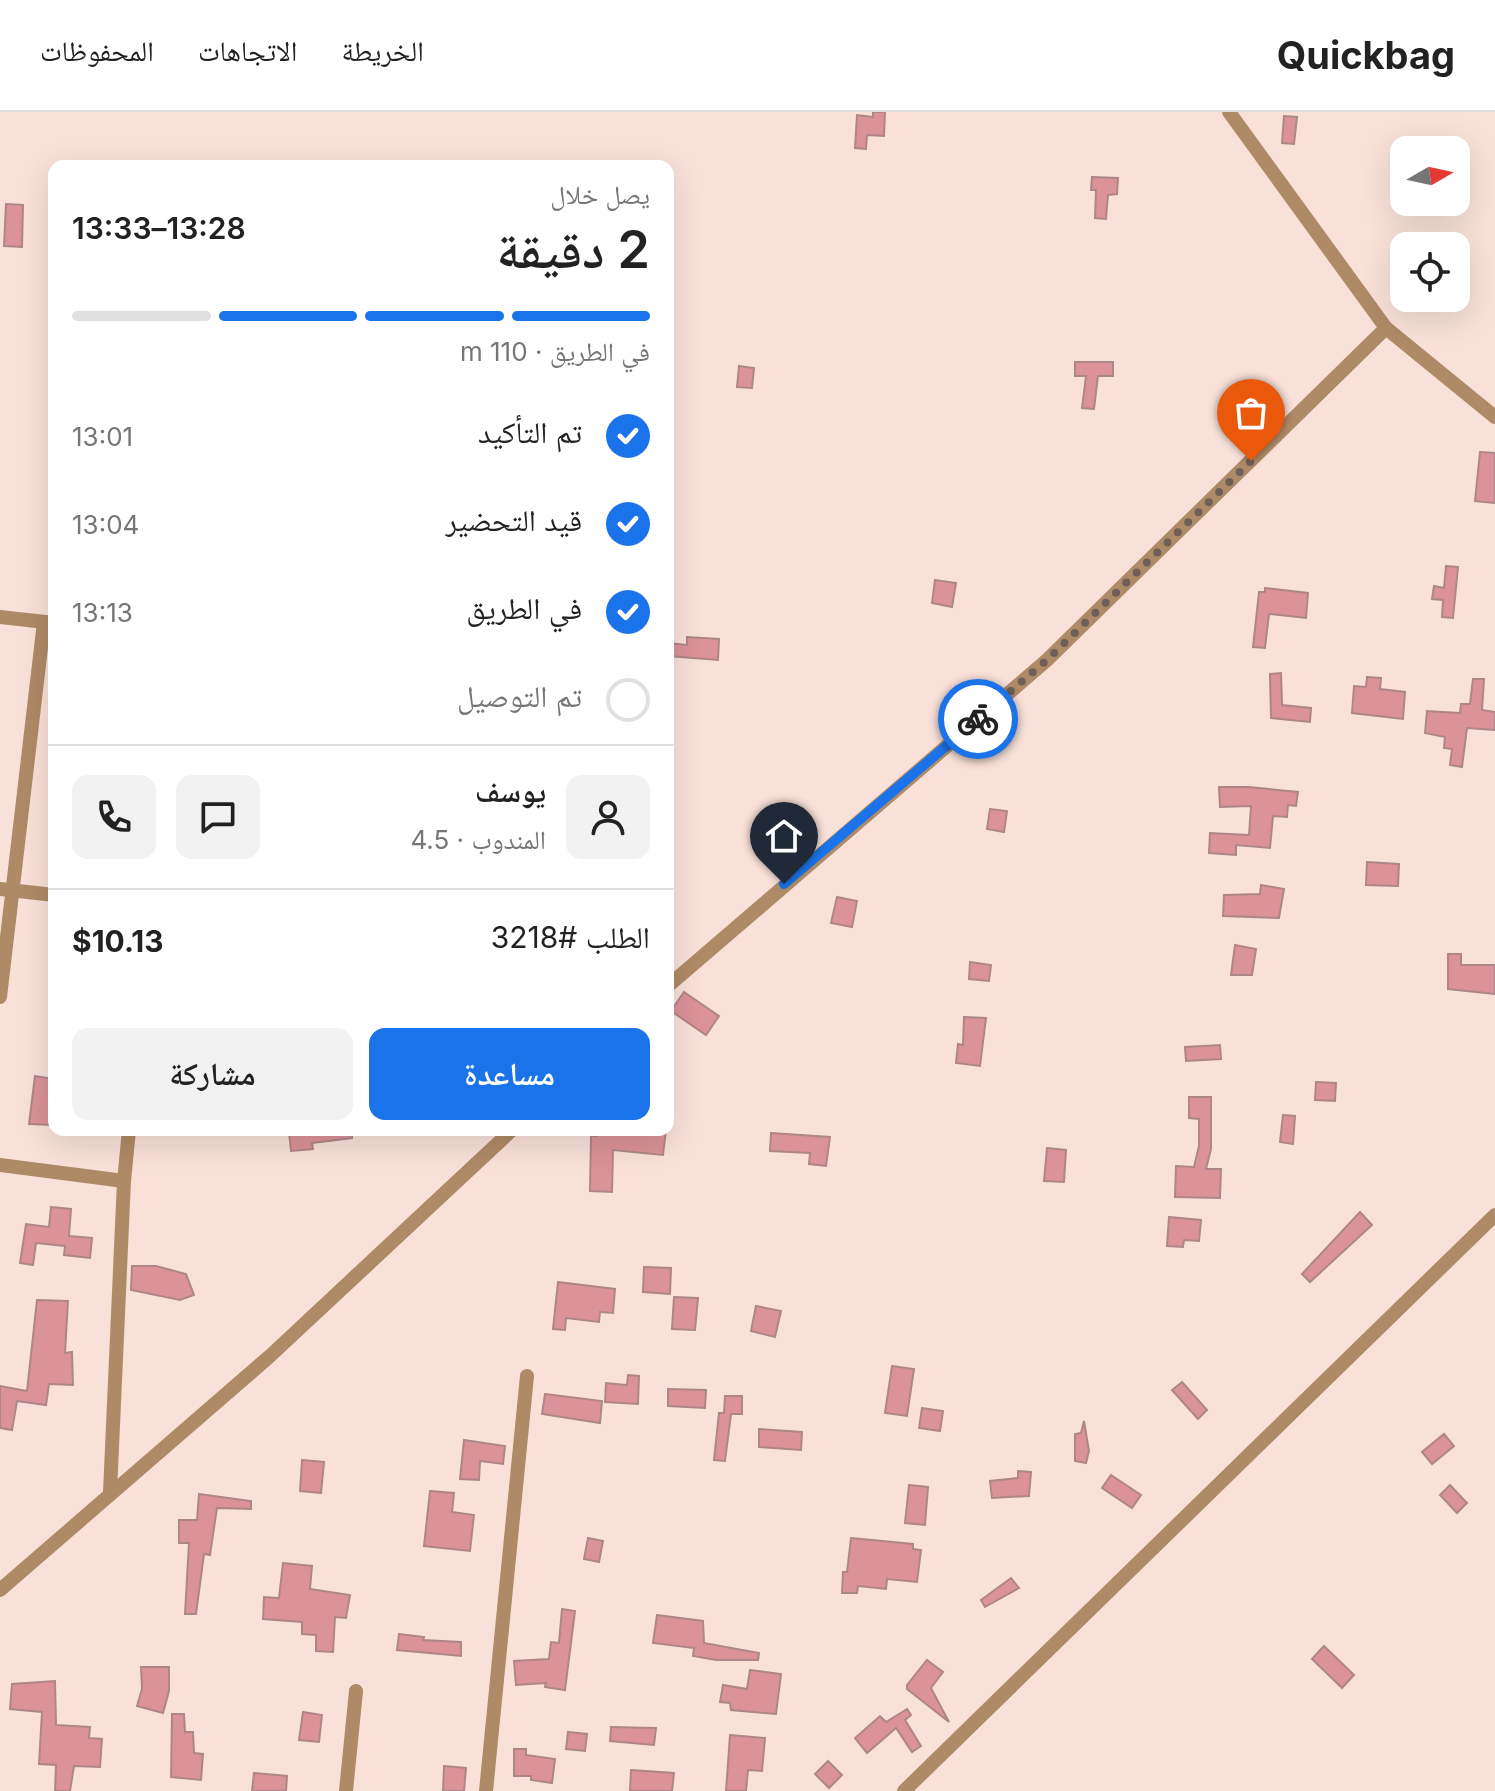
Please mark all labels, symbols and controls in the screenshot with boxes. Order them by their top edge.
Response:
text: Quickbag [1277,32,1455,78]
text: المحفوظات [40,34,154,68]
text: الاتجاهات [198,34,297,68]
text: الخريطة [341,34,424,68]
north arrow [1390,136,1470,216]
map controls [1390,136,1470,312]
text: يصل خلال [550,179,650,210]
text: 13:28–13:33 [72,210,246,246]
text: 2 دقيقة [496,218,650,281]
button: locate [1390,232,1470,312]
text: في الطريق · 110 m [460,336,650,367]
pin [1217,379,1285,461]
icon: bag [1229,391,1273,435]
text: تم التأكيد [478,414,582,450]
icon: check [606,414,650,458]
text: 13:01 [72,421,133,452]
text: قيد التحضير [445,502,582,538]
icon: check [606,502,650,546]
text: 13:04 [72,509,139,540]
text: في الطريق [466,590,582,626]
icon: check [606,590,650,634]
text: 13:13 [72,597,133,628]
text: تم التوصيل [457,678,582,714]
courier [938,679,1018,759]
icon: bike [956,697,1000,741]
text: يوسف [475,773,546,809]
button: phone [72,775,156,859]
button: chat [176,775,260,859]
button: person [566,775,650,859]
pin [750,802,818,884]
icon: home [762,814,806,858]
text: المندوب · 4.5 [410,824,546,855]
text: الطلب #3218 [491,919,650,955]
text: $10.13 [72,923,164,959]
button: مشاركة [72,1028,353,1120]
button: مساعدة [369,1028,650,1120]

